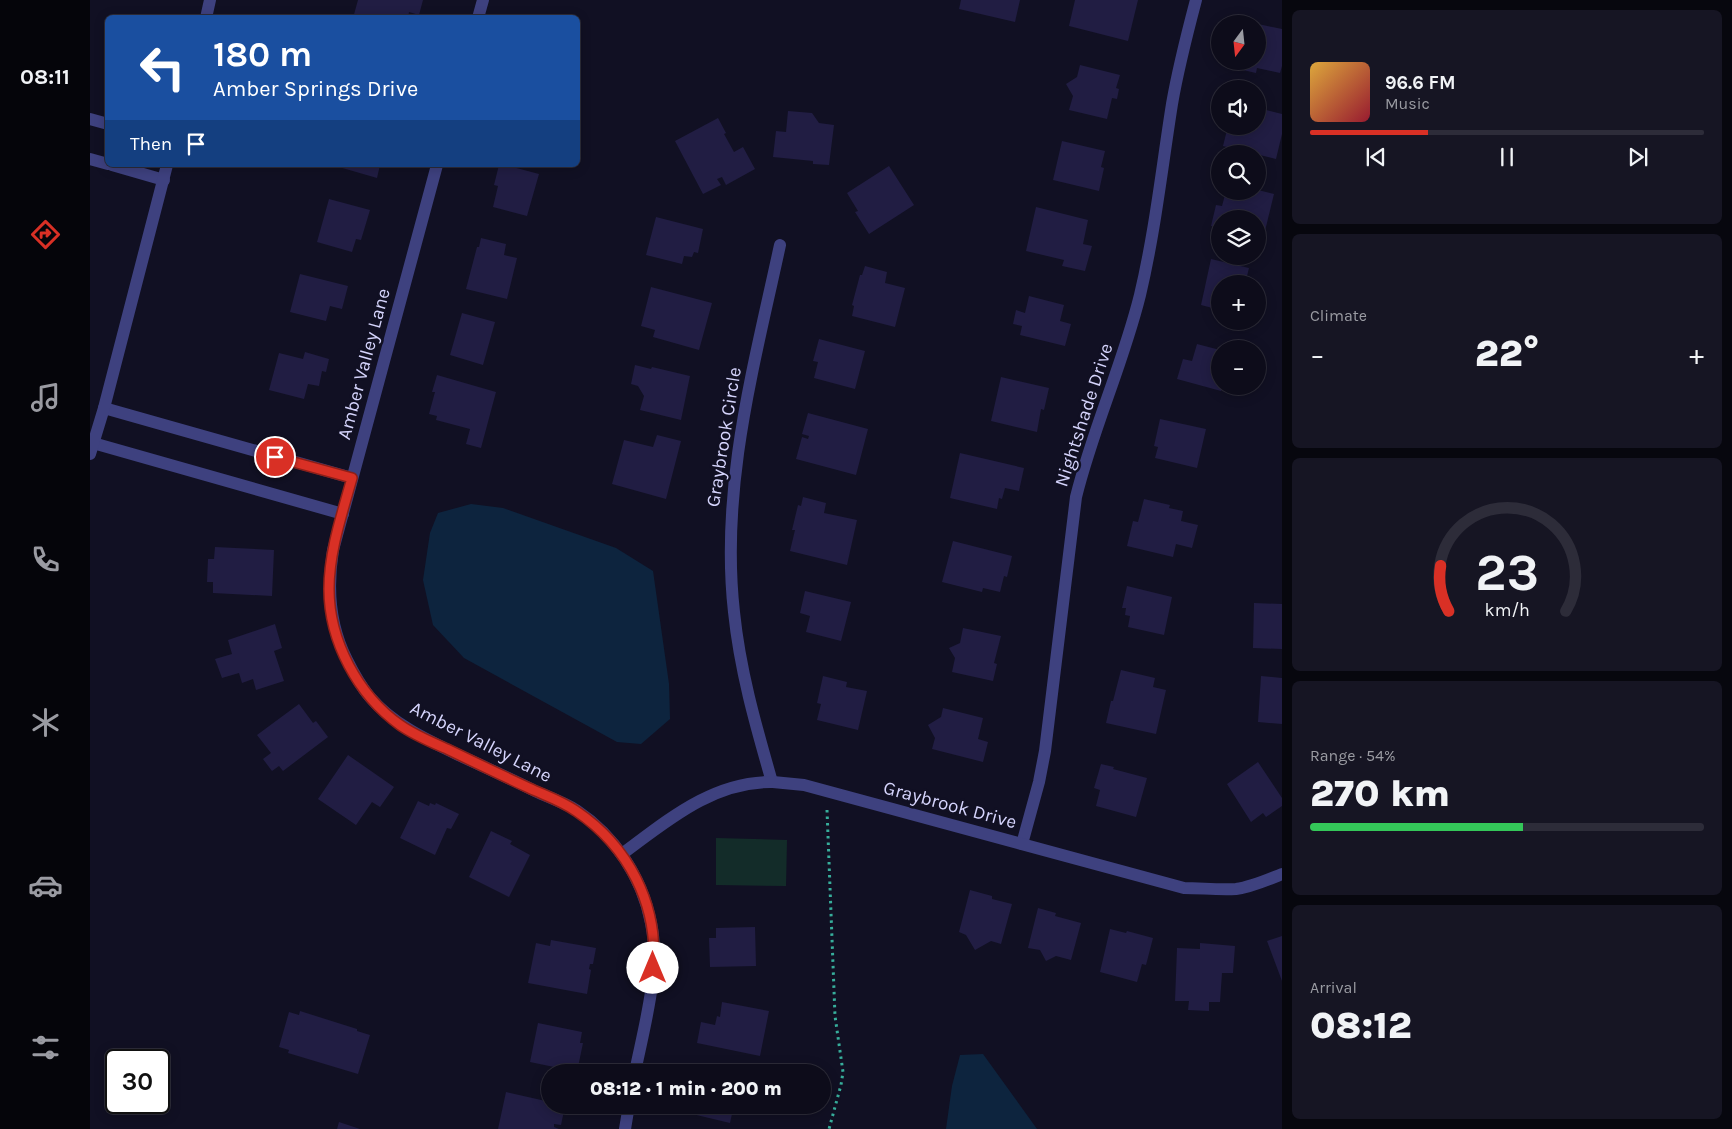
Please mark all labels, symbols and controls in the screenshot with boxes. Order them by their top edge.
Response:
north arrow [1211,15,1266,70]
map controls [1211,15,1266,395]
text: 180 m [213,34,312,75]
icon: left [130,35,195,100]
text: 08:11 [20,64,70,90]
text: 96.6 FM [1385,72,1456,94]
text: Amber Springs Drive [213,76,418,102]
button: sound [1211,80,1266,135]
text: Music [1385,94,1430,113]
icon: arrive [182,130,210,158]
text: Then [130,133,172,155]
icon: previous [1362,143,1390,171]
icon: pause [1493,143,1521,171]
icon: next [1624,143,1652,171]
button: search [1211,145,1266,200]
button: layers [1211,210,1266,265]
icon: directions [28,217,63,252]
button: + [1211,275,1266,330]
street label: Amber Valley Lane [333,286,395,442]
text: Climate [1310,306,1367,325]
text: 22° [1475,331,1539,376]
text: − [1310,338,1325,371]
text: + [1689,338,1704,371]
street label: Nightshade Drive [1050,340,1118,490]
button: − [1211,340,1266,395]
street label: Graybrook Circle [702,365,746,509]
icon: music [28,380,63,415]
pin [254,436,296,478]
icon: arrive [261,443,289,471]
icon: phone [28,542,63,577]
text: 23 [1475,542,1539,603]
text: km/h [1484,600,1530,621]
street label: Amber Valley Lane [407,697,555,787]
icon: climate [28,705,63,740]
text: Range · 54% [1310,746,1396,765]
text: 270 km [1310,771,1450,816]
street label: Graybrook Drive [881,777,1019,833]
icon: car [28,868,63,903]
position arrow [626,941,678,993]
text: Arrival [1310,978,1357,997]
text: 08:12 [1310,1003,1412,1048]
icon: filters [28,1030,63,1065]
speed limit sign: 30 [105,1049,170,1114]
text: 08:12 · 1 min · 200 m [590,1078,782,1100]

